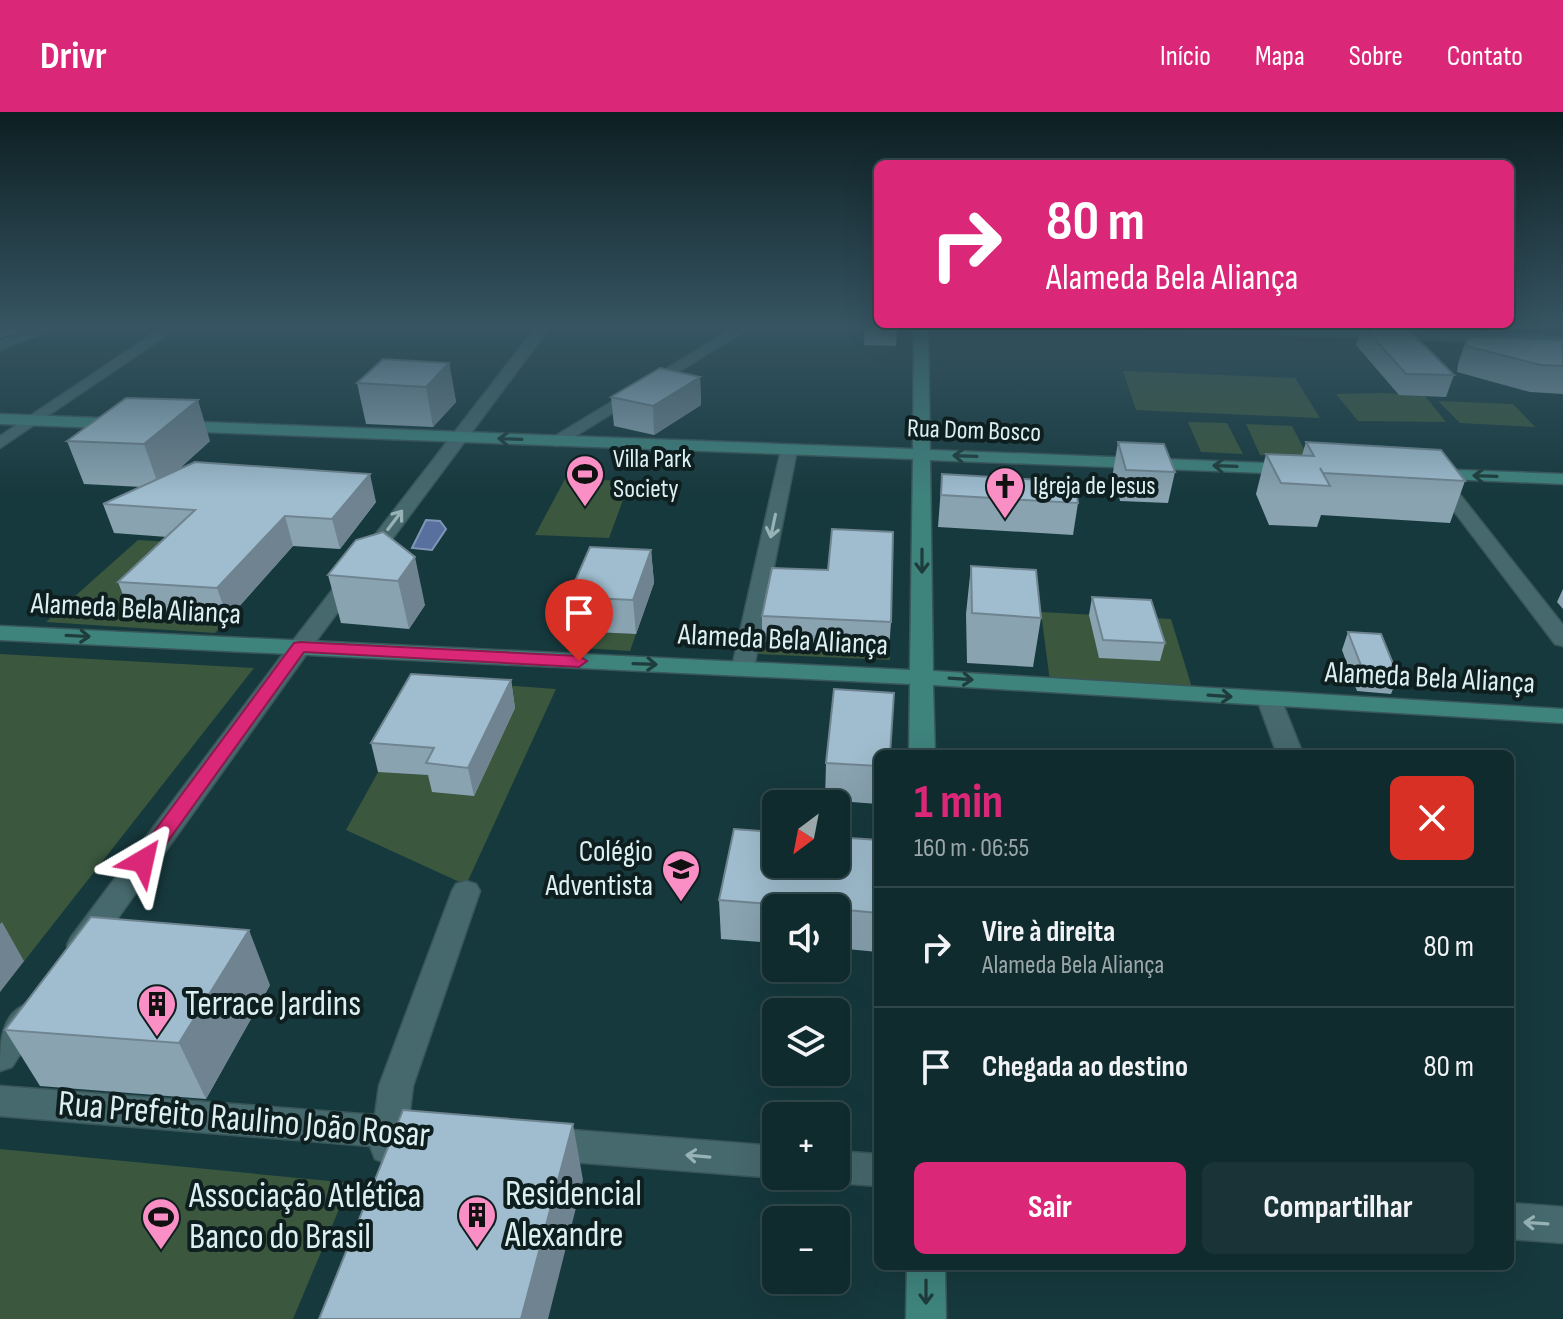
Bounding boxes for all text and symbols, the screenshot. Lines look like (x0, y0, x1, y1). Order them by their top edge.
text: Drivr (40, 34, 107, 79)
text: Início (1160, 40, 1211, 73)
text: Mapa (1255, 40, 1305, 73)
text: Sobre (1349, 40, 1403, 73)
text: Contato (1447, 40, 1523, 73)
text: 80 m (1046, 189, 1145, 256)
icon: right (914, 192, 1018, 296)
text: Alameda Bela Aliança (1046, 257, 1298, 300)
street label: Rua Dom Bosco (906, 413, 1042, 449)
one-way arrow (497, 431, 524, 446)
place label: Villa Park Society (613, 444, 691, 505)
one-way arrow (952, 449, 979, 464)
sports icon: Villa Park Society (564, 453, 606, 508)
one-way arrow (1212, 459, 1239, 474)
church icon: Igreja de Jesus (984, 465, 1026, 520)
one-way arrow (1472, 469, 1499, 484)
place label: Igreja de Jesus (1033, 471, 1156, 502)
one-way arrow (386, 510, 403, 531)
one-way arrow (765, 513, 780, 538)
one-way arrow (914, 547, 930, 574)
pin (545, 579, 613, 661)
street label: Alameda Bela Aliança (29, 585, 242, 632)
icon: arrive (557, 591, 601, 635)
street label: Alameda Bela Aliança (676, 616, 889, 663)
one-way arrow (64, 629, 91, 644)
street label: Alameda Bela Aliança (1323, 654, 1536, 701)
one-way arrow (631, 656, 658, 671)
one-way arrow (947, 671, 974, 686)
one-way arrow (1206, 689, 1233, 704)
text: 1 min (914, 774, 1003, 831)
button: close (1390, 776, 1474, 860)
north arrow (762, 790, 850, 878)
map controls (762, 790, 850, 1294)
position arrow (101, 819, 185, 903)
text: 160 m · 06:55 (914, 833, 1029, 864)
place label: Colégio Adventista (545, 834, 653, 904)
school or university icon: Colégio Adventista (660, 848, 702, 903)
button: sound (762, 894, 850, 982)
text: Vire à direita (982, 914, 1115, 950)
icon: right (914, 925, 958, 969)
text: 80 m (1423, 929, 1474, 965)
text: Alameda Bela Aliança (982, 950, 1164, 981)
building icon: Terrace Jardins (136, 983, 178, 1038)
place label: Terrace Jardins (185, 983, 361, 1026)
button: layers (762, 998, 850, 1086)
icon: arrive (914, 1045, 958, 1089)
text: Chegada ao destino (982, 1049, 1188, 1085)
text: 80 m (1423, 1049, 1474, 1085)
street label: Rua Prefeito Raulino João Rosar (56, 1082, 432, 1158)
button: + (762, 1102, 850, 1190)
one-way arrow (685, 1148, 712, 1163)
button: Sair (914, 1162, 1186, 1254)
button: Compartilhar (1202, 1162, 1474, 1254)
place label: Residencial Alexandre (504, 1173, 642, 1257)
place label: Associação Atlética Banco do Brasil (188, 1175, 421, 1259)
building icon: Residencial Alexandre (456, 1194, 498, 1249)
sports icon: Associação Atlética Banco do Brasil (140, 1196, 182, 1251)
button: − (762, 1206, 850, 1294)
one-way arrow (1524, 1215, 1550, 1230)
one-way arrow (918, 1279, 934, 1305)

